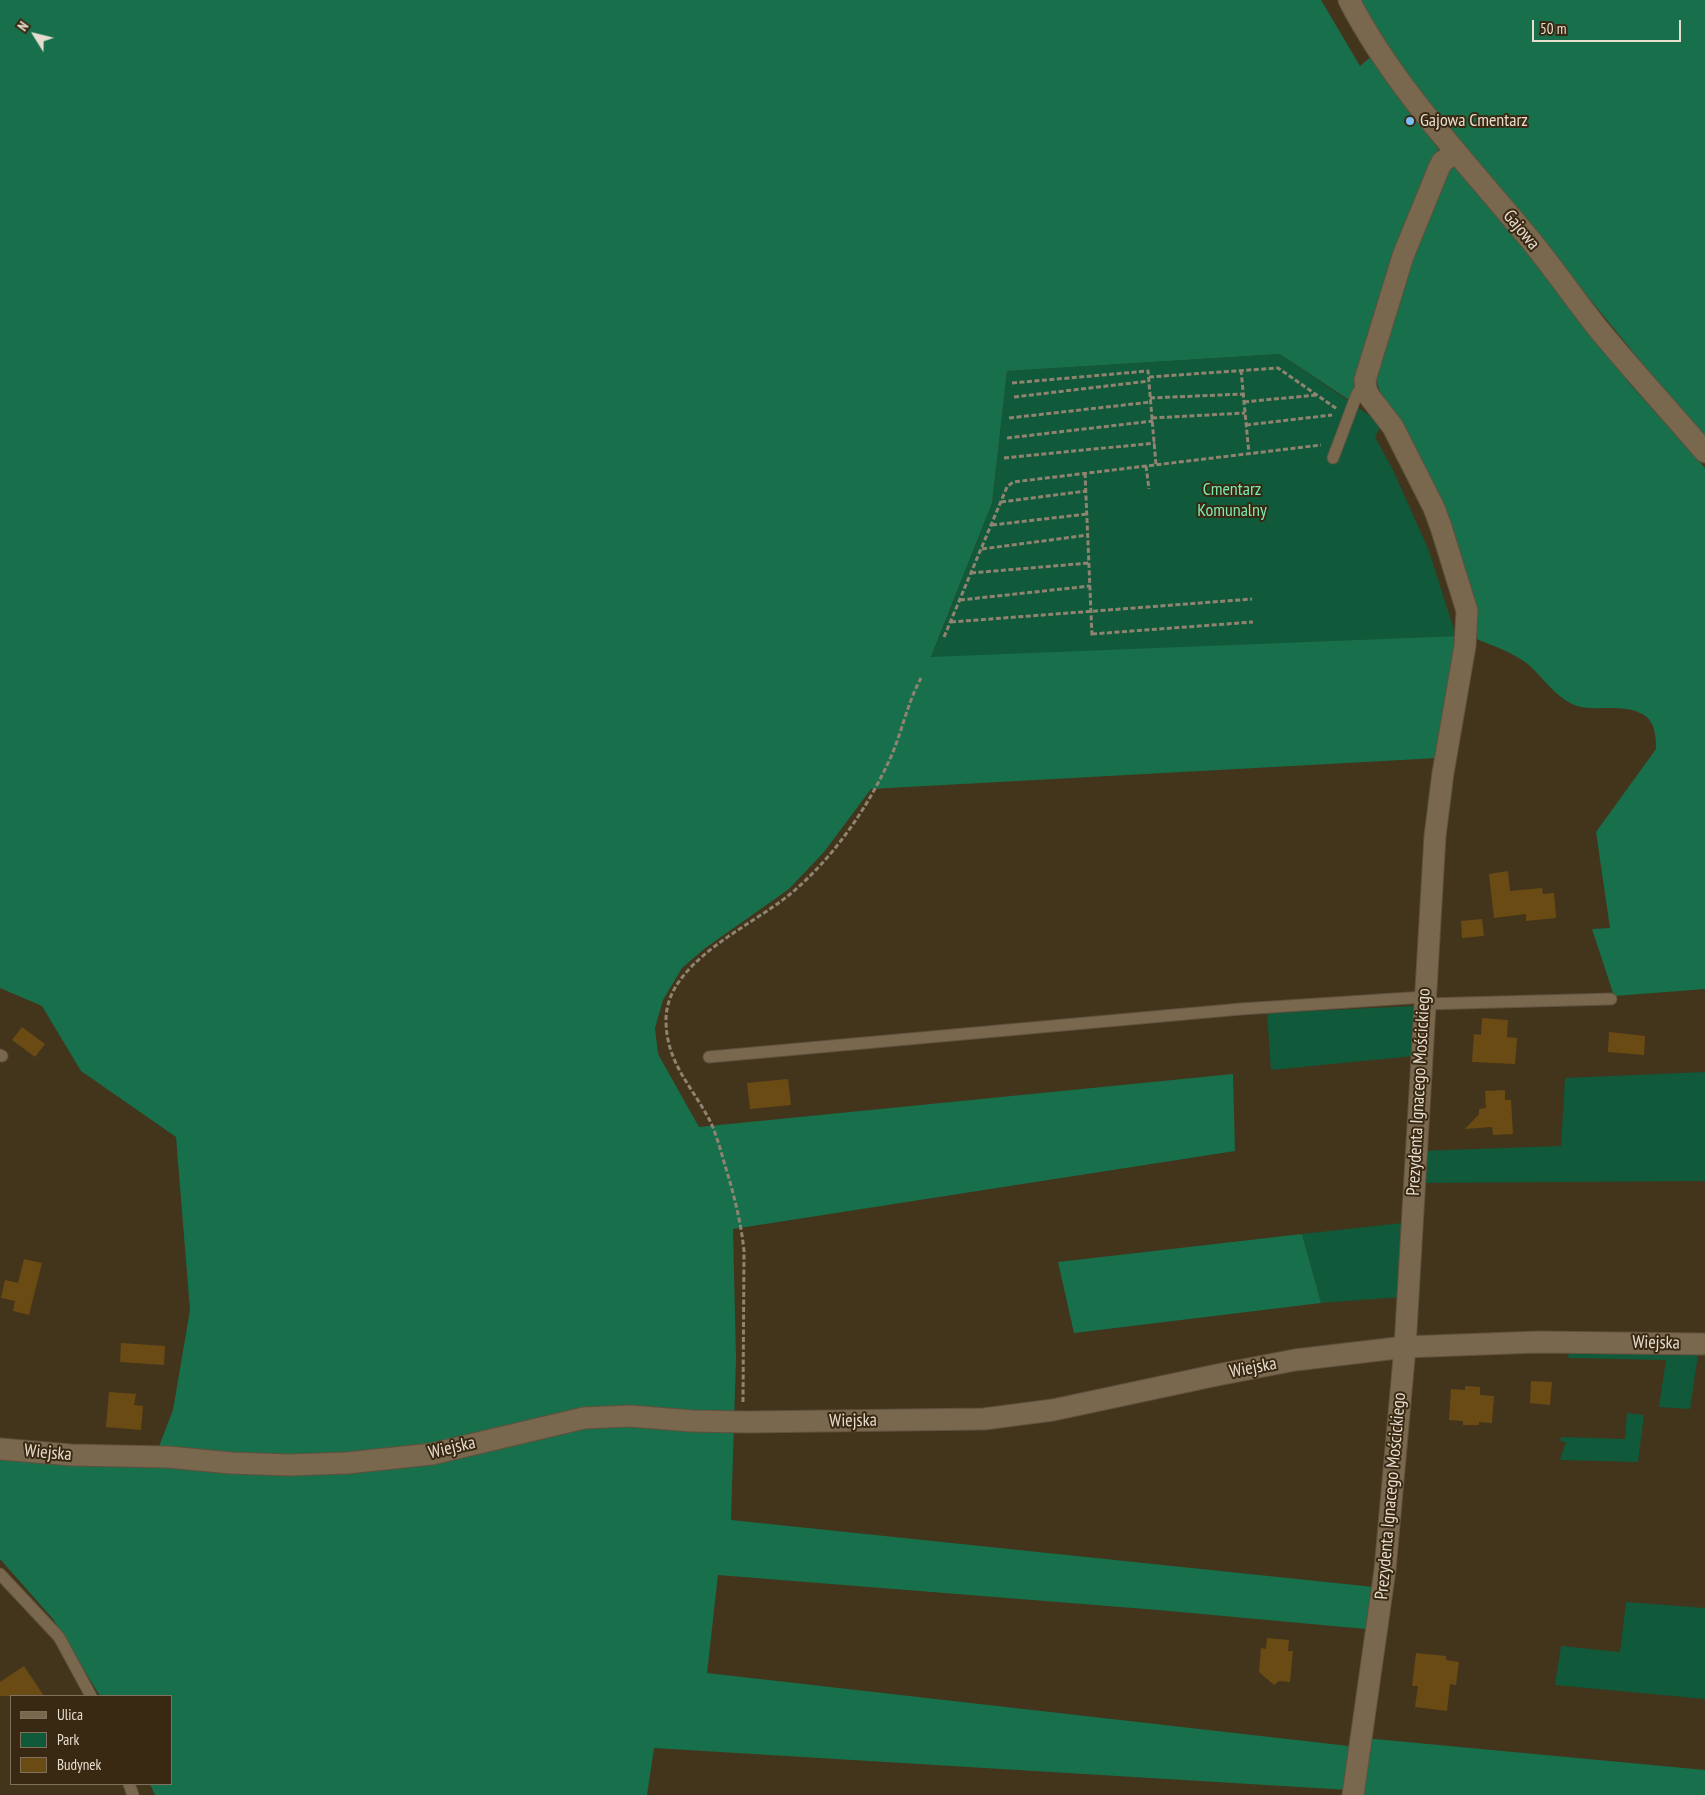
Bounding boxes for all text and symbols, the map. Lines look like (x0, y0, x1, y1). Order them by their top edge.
north arrow (10, 10, 60, 60)
scale bar (1535, 10, 1684, 42)
text: N (13, 18, 32, 35)
text: 50 m (1540, 19, 1566, 38)
place label: Gajowa Cmentarz (1420, 110, 1528, 132)
marker: Gajowa Cmentarz (1404, 115, 1416, 127)
street label: Gajowa (1498, 206, 1544, 254)
park label: Cmentarz Komunalny (1197, 479, 1267, 522)
street label: Prezydenta Ignacego Mościckiego (1403, 988, 1435, 1196)
street label: Wiejska (1632, 1332, 1680, 1354)
street label: Wiejska (1228, 1353, 1278, 1383)
street label: Prezydenta Ignacego Mościckiego (1371, 1392, 1411, 1600)
street label: Wiejska (829, 1410, 877, 1432)
street label: Wiejska (426, 1432, 478, 1464)
street label: Wiejska (23, 1440, 73, 1466)
legend (10, 1695, 172, 1785)
text: Ulica (57, 1705, 83, 1724)
text: Park (57, 1730, 79, 1749)
text: Budynek (57, 1755, 101, 1774)

